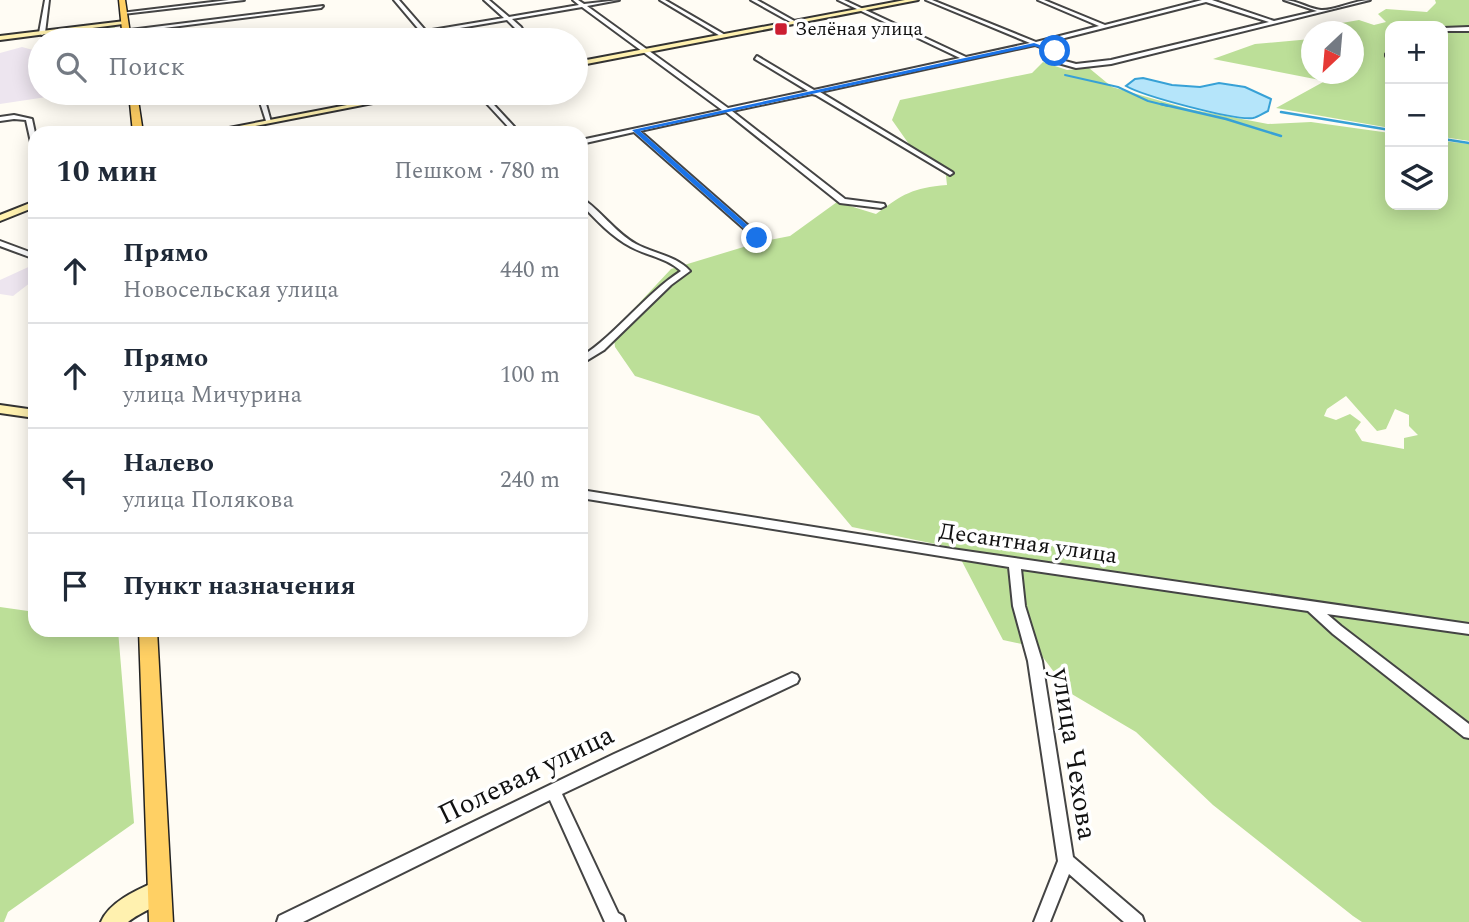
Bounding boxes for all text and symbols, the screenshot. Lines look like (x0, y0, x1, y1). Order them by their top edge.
place label: Зелёная улица (795, 15, 923, 44)
marker: Зелёная улица (773, 21, 789, 37)
north arrow (1301, 21, 1364, 84)
map controls (1385, 21, 1448, 210)
button: + (1385, 21, 1448, 84)
search box (28, 28, 588, 105)
route start (1039, 35, 1070, 66)
text: Поиск (108, 47, 185, 87)
icon: search (52, 48, 90, 86)
button: − (1385, 84, 1448, 147)
button: layers (1385, 147, 1448, 210)
text: 10 мин (56, 149, 157, 195)
text: Пешком · 780 m (394, 154, 560, 189)
route end (741, 222, 772, 253)
text: Прямо (123, 233, 208, 273)
icon: ahead (56, 252, 94, 290)
text: 440 m (500, 253, 560, 288)
text: Новосельская улица (123, 273, 339, 308)
text: Прямо (123, 338, 208, 378)
icon: ahead (56, 357, 94, 395)
text: 100 m (500, 358, 560, 393)
text: улица Мичурина (123, 378, 302, 413)
text: Налево (123, 443, 214, 483)
icon: left (56, 462, 94, 500)
text: 240 m (500, 463, 560, 498)
text: улица Полякова (123, 483, 294, 518)
street label: Десантная улица (937, 514, 1119, 574)
text: Пункт назначения (123, 566, 356, 606)
icon: arrive (56, 567, 94, 605)
street label: улица Чехова (1039, 664, 1109, 843)
street label: Полевая улица (431, 714, 622, 836)

